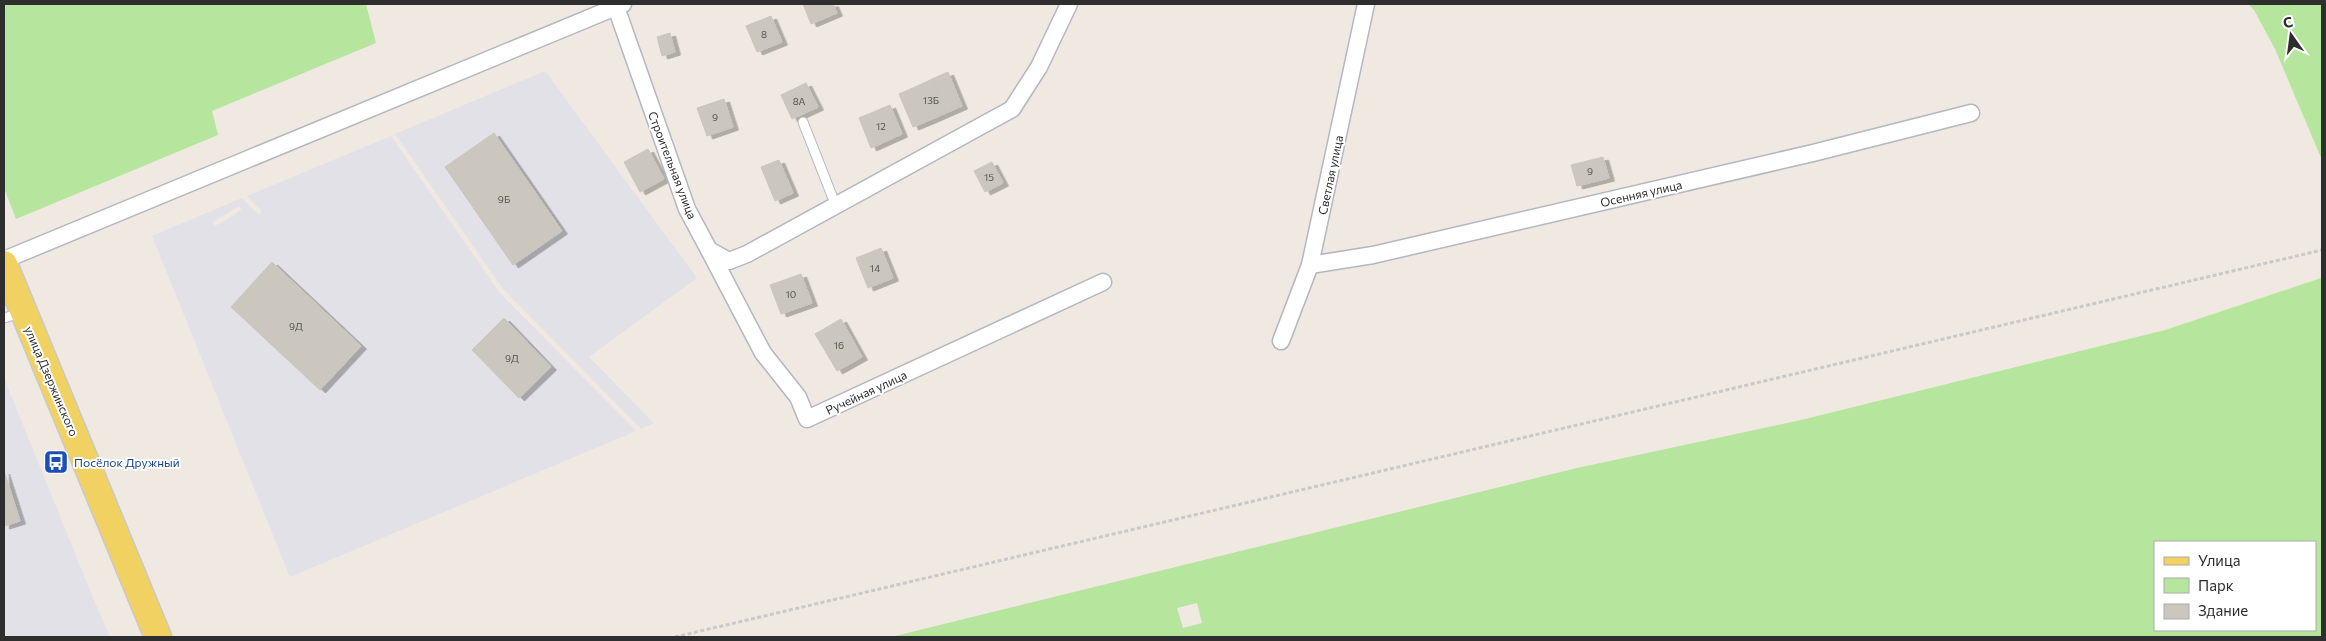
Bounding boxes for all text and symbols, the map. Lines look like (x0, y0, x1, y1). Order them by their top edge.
north arrow (2266, 10, 2316, 60)
text: С (2281, 12, 2294, 31)
house number: 8 (761, 28, 767, 40)
house number: 13Б (923, 94, 939, 106)
house number: 8А (793, 95, 805, 107)
street label: Строительная улица (646, 109, 700, 221)
house number: 9 (712, 111, 718, 123)
house number: 12 (876, 120, 886, 132)
street label: Светлая улица (1315, 134, 1345, 216)
house number: 9 (1587, 165, 1593, 177)
house number: 15 (984, 171, 994, 183)
street label: Осенняя улица (1599, 177, 1683, 209)
house number: 9Б (498, 193, 510, 205)
house number: 14 (870, 262, 880, 274)
house number: 10 (786, 288, 796, 300)
house number: 9Д (289, 320, 303, 332)
street label: улица Дзержинского (22, 324, 82, 438)
house number: 16 (834, 339, 844, 351)
house number: 9Д (505, 352, 519, 364)
street label: Ручейная улица (823, 367, 909, 417)
bus stop icon: Посёлок Дружный (43, 449, 69, 475)
place label: Посёлок Дружный (74, 455, 180, 469)
legend (2154, 541, 2316, 631)
text: Улица (2198, 551, 2240, 569)
text: Парк (2198, 576, 2234, 594)
text: Здание (2198, 601, 2248, 619)

